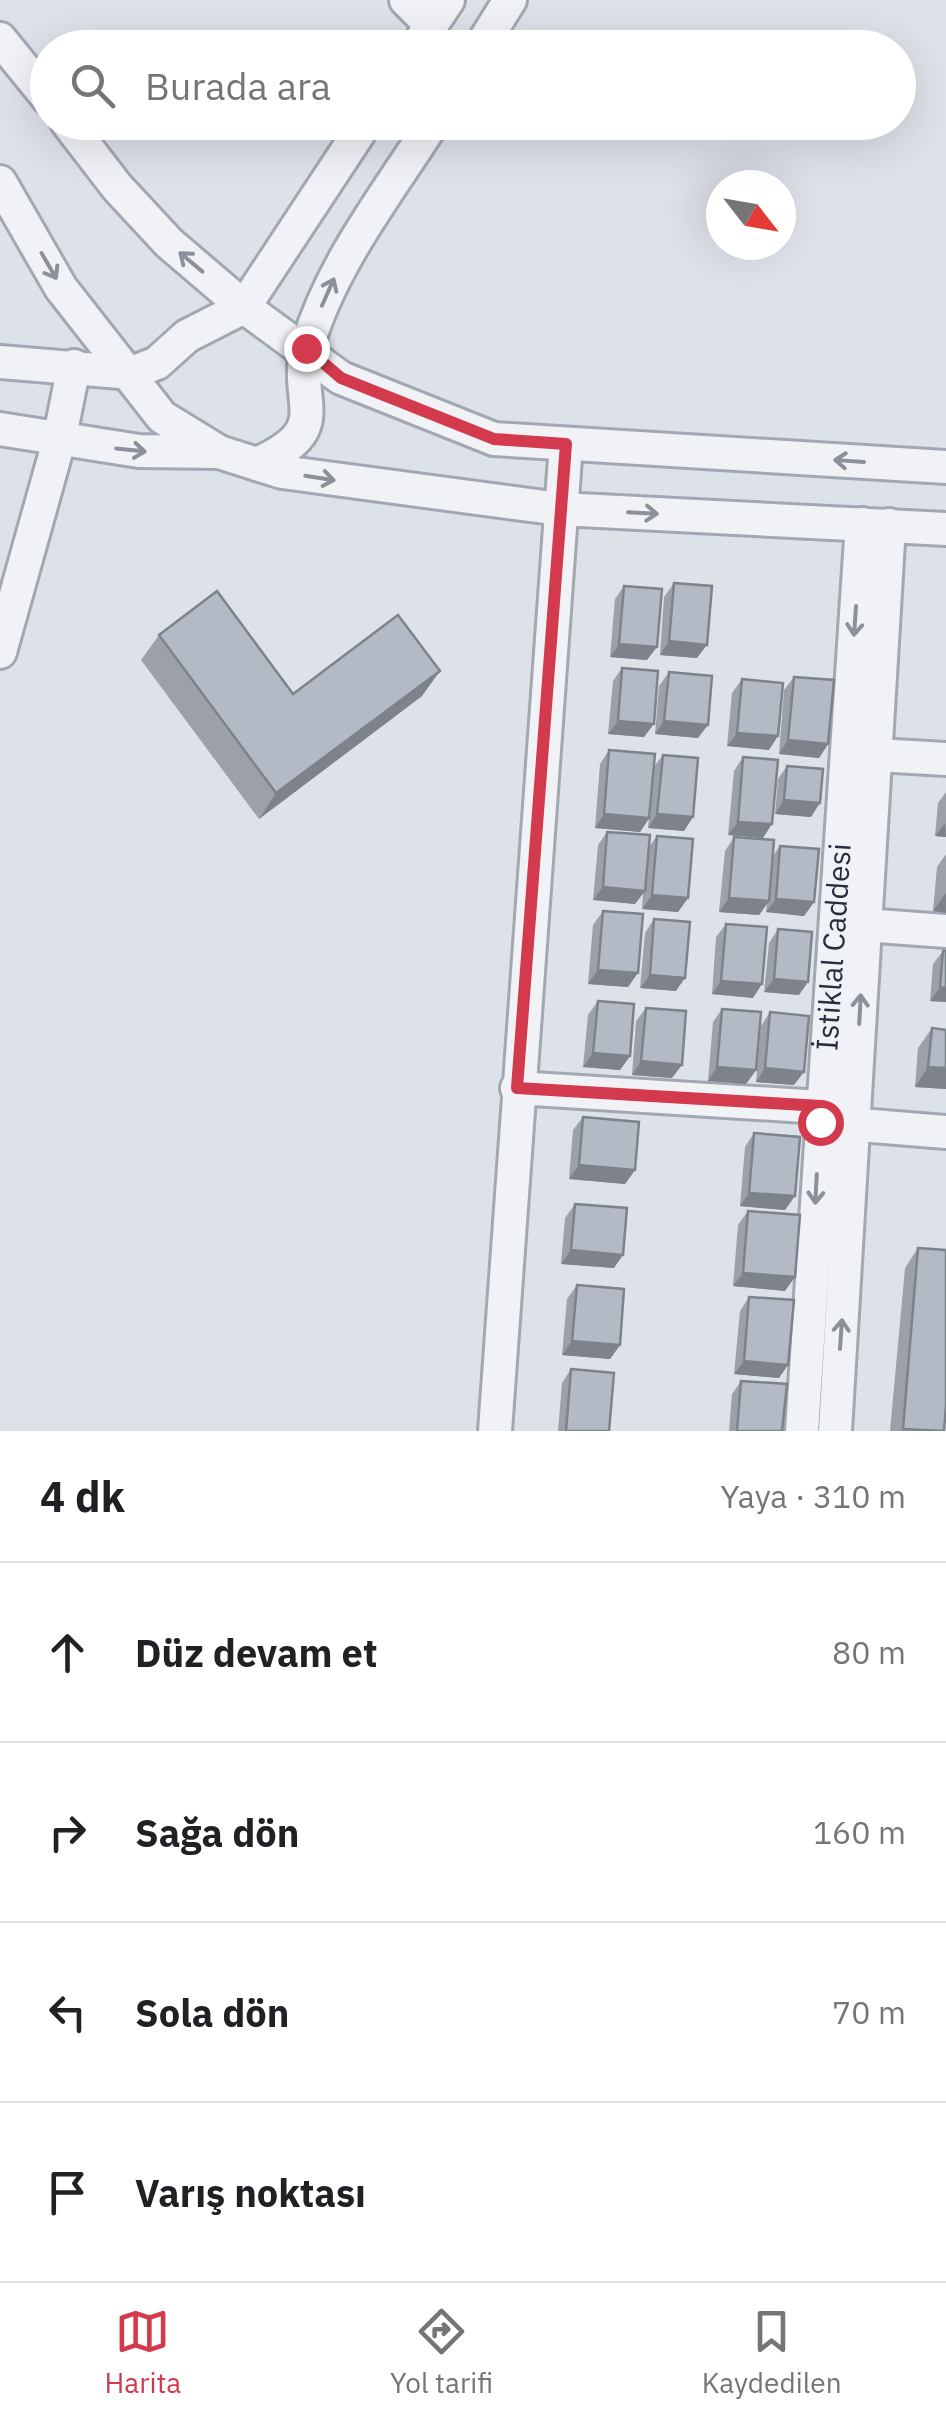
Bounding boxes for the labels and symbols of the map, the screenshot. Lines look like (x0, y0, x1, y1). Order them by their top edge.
north arrow (706, 170, 796, 260)
one-way arrow (179, 250, 204, 273)
one-way arrow (39, 251, 59, 281)
one-way arrow (320, 277, 338, 308)
route end (284, 326, 330, 372)
one-way arrow (114, 441, 146, 460)
one-way arrow (833, 451, 865, 470)
one-way arrow (303, 470, 336, 488)
one-way arrow (626, 504, 658, 523)
one-way arrow (845, 604, 864, 636)
street label: İstiklal Caddesi (806, 842, 859, 1052)
one-way arrow (851, 994, 870, 1026)
route start (798, 1100, 844, 1146)
one-way arrow (806, 1173, 825, 1205)
one-way arrow (832, 1318, 851, 1350)

